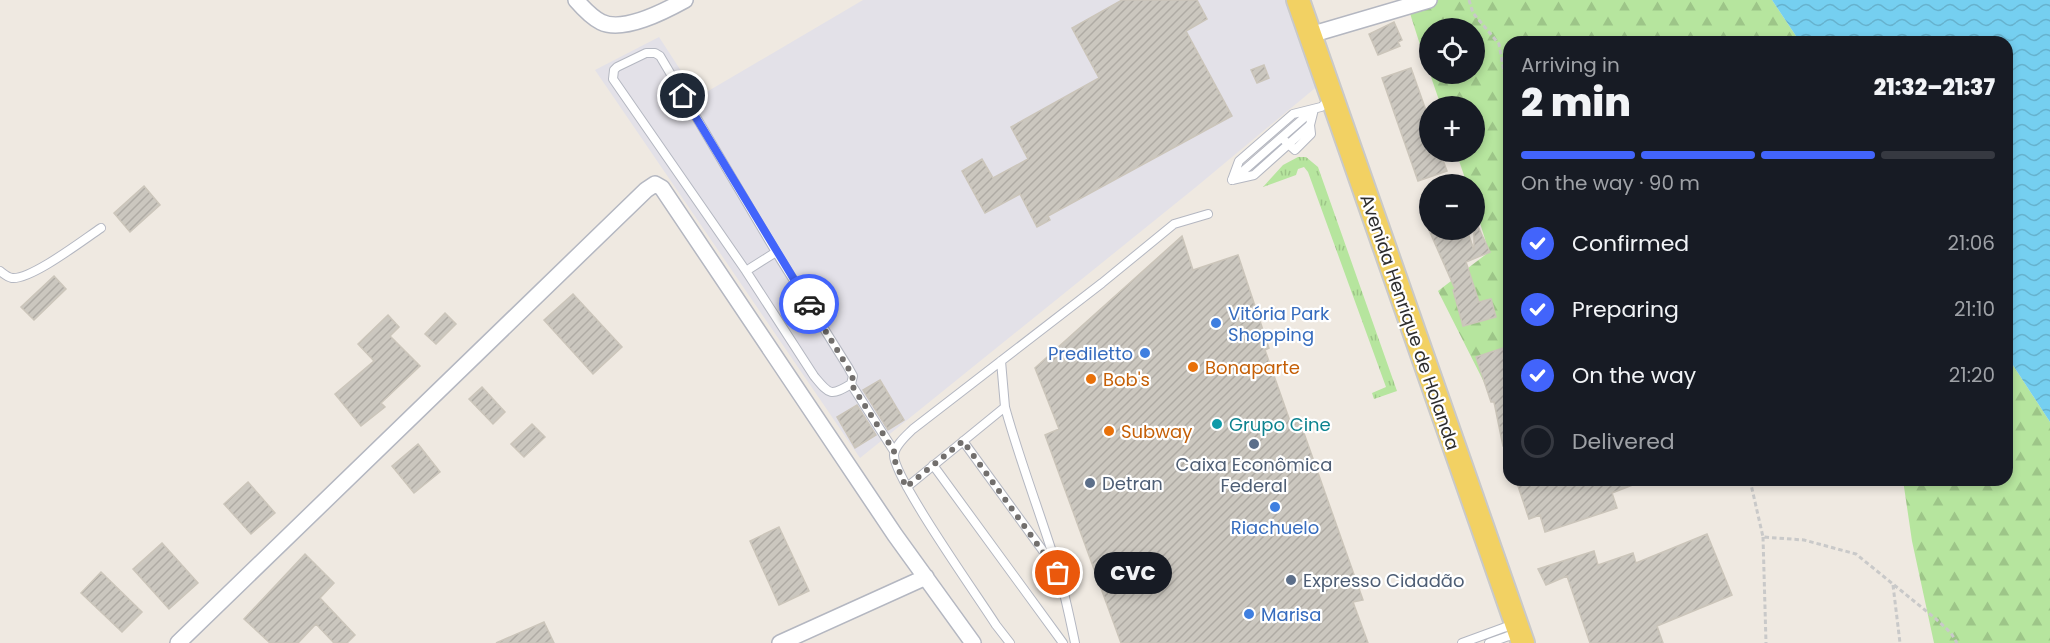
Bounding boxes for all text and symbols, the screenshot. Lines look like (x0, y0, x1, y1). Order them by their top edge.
map controls (1419, 18, 1485, 240)
button: locate (1419, 18, 1485, 84)
text: Arriving in (1521, 51, 1620, 79)
pin (657, 70, 708, 121)
text: 21:32–21:37 (1874, 72, 1995, 103)
text: 2 min (1521, 75, 1631, 130)
icon: home (666, 79, 699, 112)
button: + (1419, 96, 1485, 162)
text: On the way · 90 m (1521, 169, 1700, 197)
button: − (1419, 174, 1485, 240)
street label: Avenida Henrique de Holanda (1354, 191, 1466, 453)
icon: check (1521, 227, 1554, 260)
text: Confirmed (1572, 228, 1689, 259)
text: 21:06 (1948, 229, 1995, 257)
courier (779, 274, 839, 334)
icon: car (793, 288, 826, 321)
icon: check (1521, 293, 1554, 326)
text: Preparing (1572, 294, 1679, 325)
text: 21:10 (1954, 295, 1995, 323)
place label: Vitória Park Shopping (1228, 301, 1330, 347)
marker: Vitória Park Shopping (1209, 316, 1223, 330)
place label: Prediletto (1048, 341, 1133, 366)
marker: Prediletto (1138, 346, 1152, 360)
place label: Bonaparte (1205, 355, 1300, 380)
icon: check (1521, 359, 1554, 392)
marker: Bonaparte (1186, 360, 1200, 374)
text: On the way (1572, 360, 1696, 391)
text: 21:20 (1949, 361, 1995, 389)
place label: Bob's (1103, 367, 1150, 392)
marker: Bob's (1084, 372, 1098, 386)
place label: Grupo Cine (1229, 412, 1331, 437)
marker: Grupo Cine (1210, 417, 1224, 431)
place label: Subway (1121, 419, 1192, 444)
marker: Subway (1102, 424, 1116, 438)
text: Delivered (1572, 426, 1675, 457)
marker: Caixa Econômica Federal (1247, 437, 1261, 451)
place label: Caixa Econômica Federal (1176, 452, 1332, 498)
place label: Detran (1102, 471, 1163, 496)
marker: Detran (1083, 476, 1097, 490)
marker: Riachuelo (1268, 500, 1282, 514)
place label: Riachuelo (1231, 515, 1319, 540)
pin (1032, 547, 1083, 598)
callout: CVC (1094, 552, 1172, 594)
icon: bag (1041, 556, 1074, 589)
text: CVC (1110, 559, 1156, 587)
place label: Expresso Cidadão (1303, 568, 1465, 593)
marker: Expresso Cidadão (1284, 573, 1298, 587)
place label: Marisa (1261, 602, 1321, 627)
marker: Marisa (1242, 607, 1256, 621)

